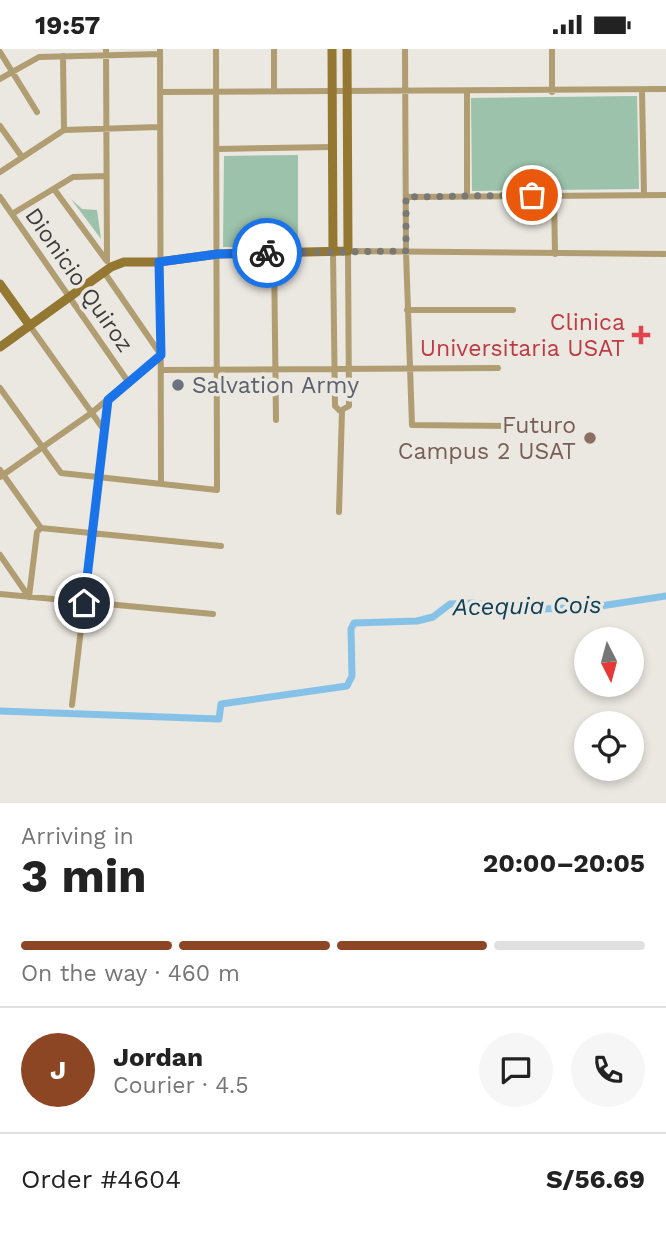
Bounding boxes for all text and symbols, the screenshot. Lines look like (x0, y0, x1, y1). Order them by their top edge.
text: 19:57 (35, 10, 100, 40)
pin (502, 165, 562, 225)
icon: bag (513, 176, 551, 214)
street label: Dionicio Quiroz (19, 203, 139, 357)
courier (232, 218, 302, 288)
icon: bike (248, 234, 286, 272)
place label: Clinica Universitaria USAT (420, 309, 625, 362)
marker: Clinica Universitaria USAT (631, 325, 651, 345)
place label: Salvation Army (192, 372, 359, 399)
marker: Salvation Army (170, 377, 186, 393)
place label: Futuro Campus 2 USAT (398, 412, 576, 465)
marker: Futuro Campus 2 USAT (582, 430, 598, 446)
pin (54, 573, 114, 633)
icon: home (65, 584, 103, 622)
water label: Acequia Cois (451, 591, 602, 621)
north arrow (574, 627, 644, 697)
map controls (574, 627, 644, 781)
button: locate (574, 711, 644, 781)
text: Arriving in (21, 823, 134, 850)
text: 20:00–20:05 (483, 848, 645, 878)
text: 3 min (21, 849, 147, 903)
text: On the way · 460 m (21, 960, 240, 987)
button: chat (479, 1033, 553, 1107)
button: phone (571, 1033, 645, 1107)
text: Jordan (113, 1042, 203, 1072)
text: J (50, 1055, 66, 1085)
text: Courier · 4.5 (113, 1072, 249, 1099)
text: Order #4604 (21, 1164, 181, 1194)
text: S/56.69 (546, 1164, 645, 1194)

